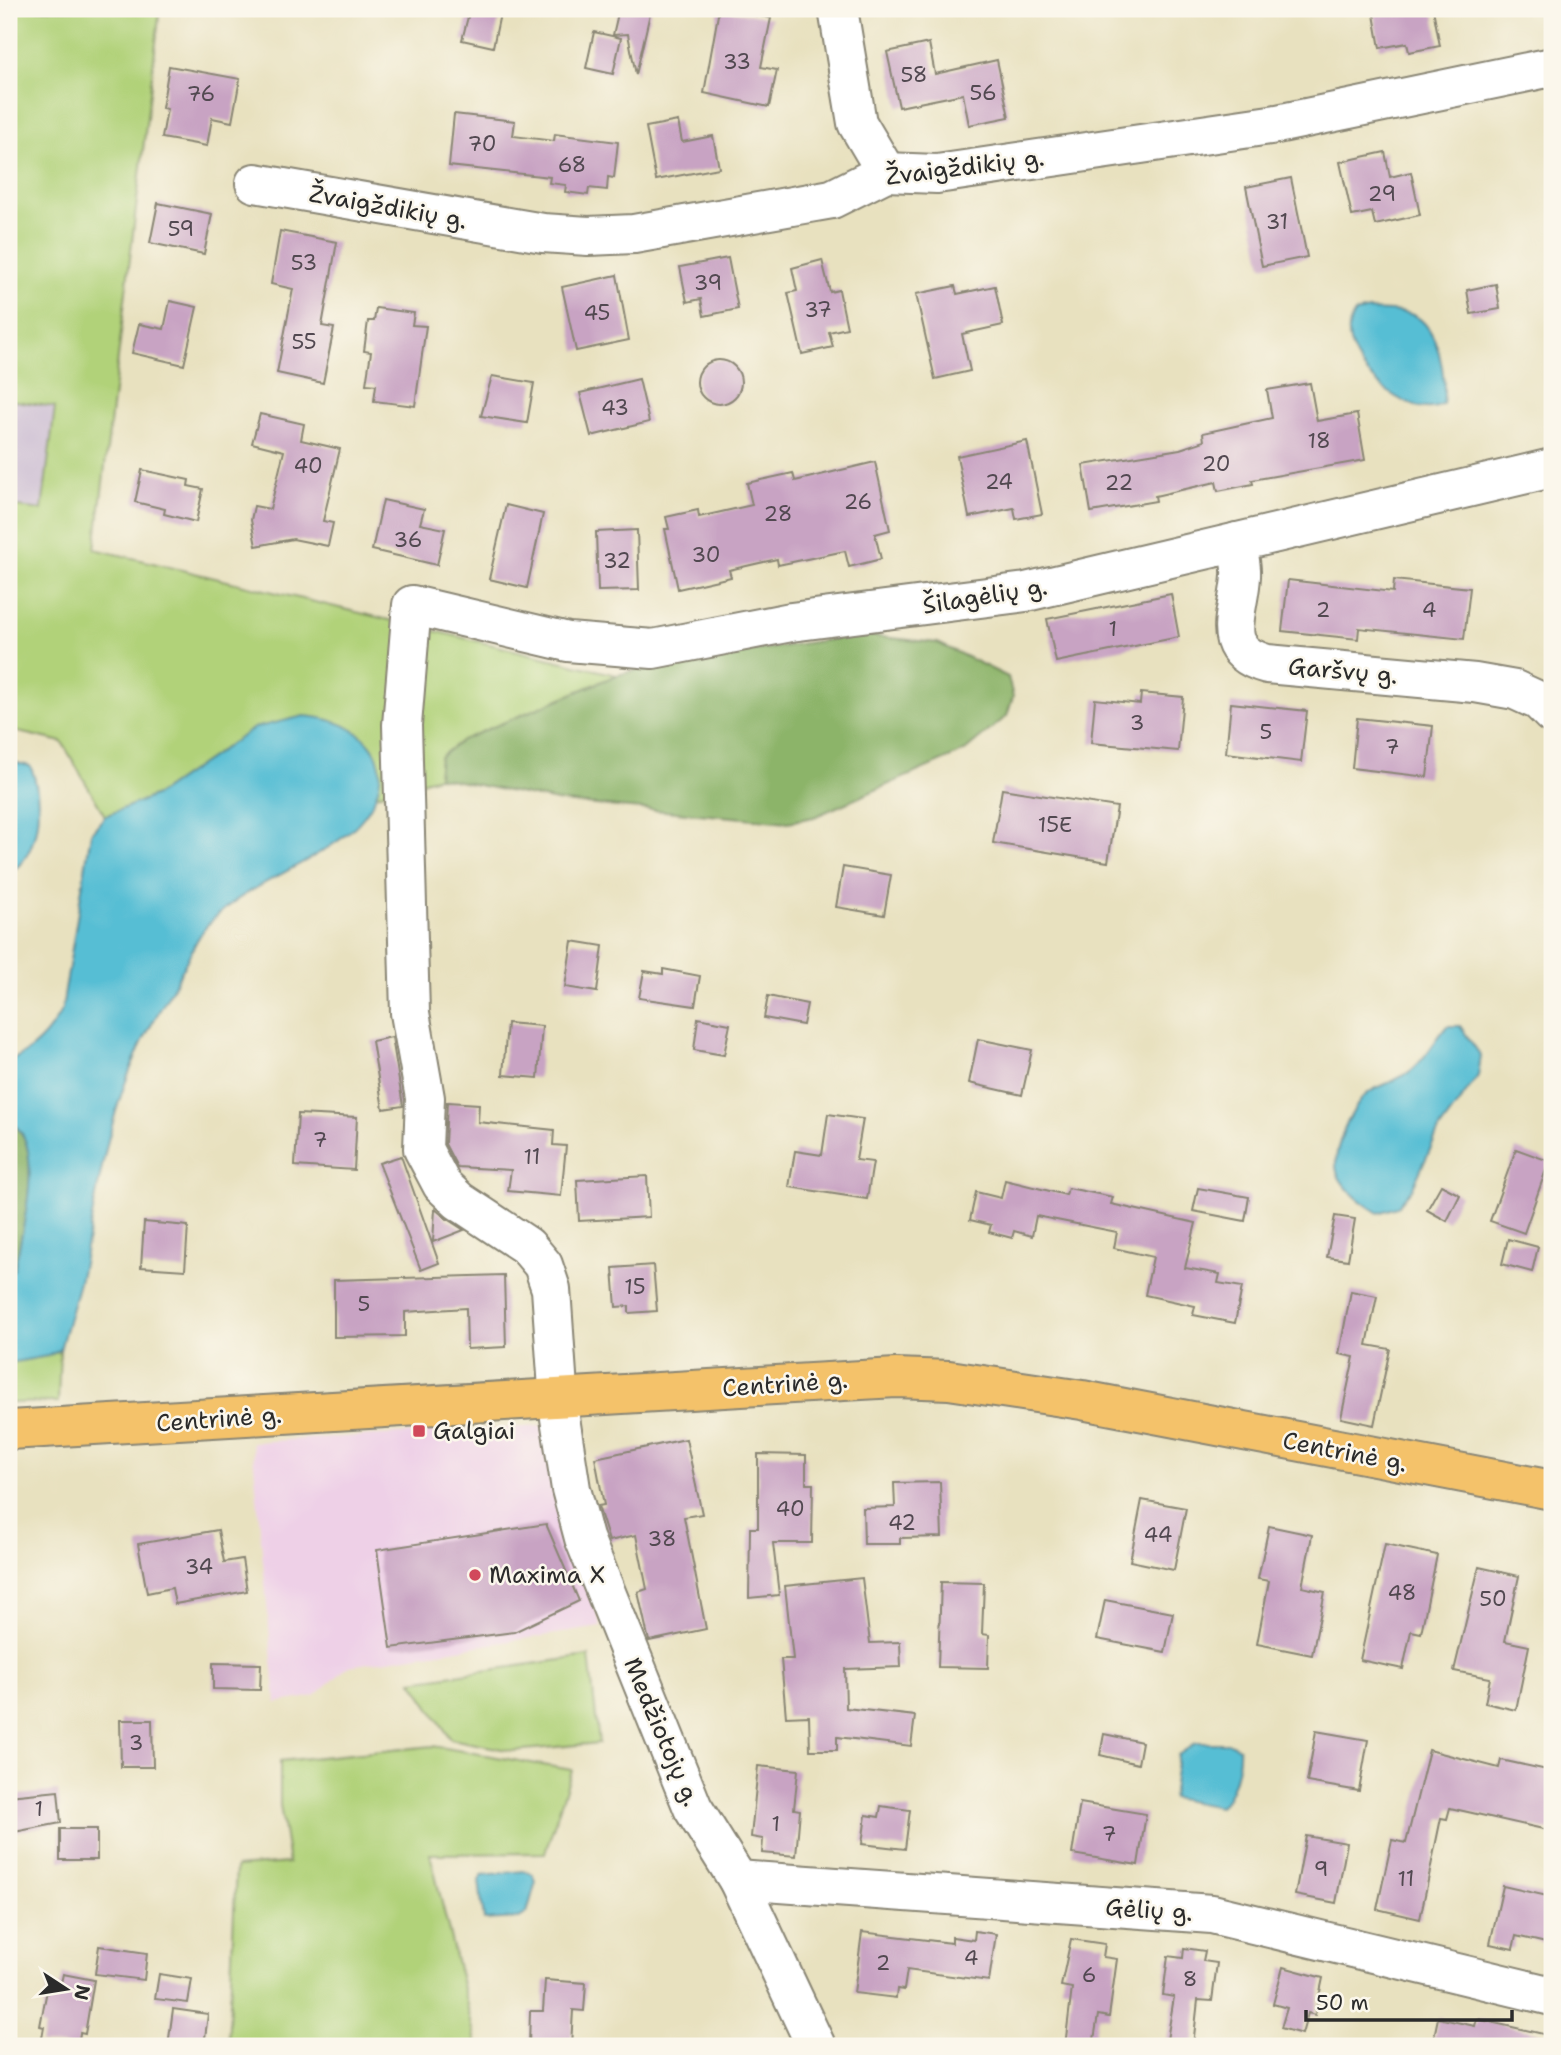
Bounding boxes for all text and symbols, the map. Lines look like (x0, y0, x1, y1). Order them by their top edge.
house number: 33 (723, 48, 751, 76)
house number: 58 (900, 61, 928, 89)
house number: 56 (969, 79, 997, 107)
house number: 76 (187, 80, 215, 108)
house number: 70 (468, 130, 496, 158)
street label: Žvaigždikių g. (884, 141, 1046, 193)
house number: 68 (558, 151, 586, 179)
street label: Žvaigždikių g. (307, 177, 469, 237)
house number: 29 (1368, 180, 1396, 208)
house number: 31 (1266, 208, 1288, 236)
house number: 59 (168, 215, 194, 243)
house number: 53 (291, 249, 317, 277)
house number: 39 (694, 269, 722, 297)
house number: 37 (804, 296, 832, 324)
house number: 45 (584, 299, 610, 327)
house number: 55 (291, 328, 317, 356)
house number: 43 (601, 394, 629, 422)
house number: 18 (1307, 427, 1331, 455)
house number: 20 (1202, 450, 1230, 478)
house number: 40 (293, 452, 323, 480)
house number: 24 (985, 468, 1013, 496)
house number: 22 (1105, 469, 1133, 497)
house number: 26 (844, 488, 872, 516)
house number: 28 (764, 500, 792, 528)
house number: 36 (394, 526, 422, 554)
house number: 30 (691, 541, 721, 569)
house number: 32 (603, 547, 631, 575)
street label: Šilagėlių g. (920, 570, 1050, 622)
house number: 2 (1316, 596, 1330, 624)
house number: 4 (1422, 596, 1436, 624)
house number: 1 (1109, 615, 1117, 643)
street label: Garšvų g. (1287, 650, 1399, 692)
house number: 3 (1130, 709, 1144, 737)
house number: 5 (1260, 718, 1272, 746)
house number: 7 (1385, 733, 1399, 761)
house number: 15E (1038, 811, 1072, 839)
house number: 7 (313, 1126, 327, 1154)
house number: 11 (524, 1143, 540, 1171)
house number: 15 (624, 1273, 646, 1301)
house number: 5 (358, 1290, 370, 1318)
street label: Centrinė g. (721, 1364, 849, 1404)
street label: Centrinė g. (155, 1399, 283, 1439)
place label: Galgiai (433, 1415, 515, 1447)
marker: Galgiai (411, 1423, 427, 1439)
street label: Centrinė g. (1280, 1424, 1410, 1480)
house number: 40 (775, 1495, 805, 1523)
house number: 42 (888, 1509, 916, 1537)
house number: 44 (1144, 1521, 1172, 1549)
house number: 38 (648, 1525, 676, 1553)
house number: 34 (185, 1553, 213, 1581)
place label: Maxima X (489, 1559, 605, 1591)
marker: Maxima X (467, 1567, 483, 1583)
house number: 48 (1388, 1579, 1416, 1607)
house number: 50 (1479, 1585, 1507, 1613)
street label: Medžiotojų g. (616, 1653, 708, 1811)
house number: 3 (129, 1729, 143, 1757)
house number: 1 (35, 1795, 43, 1823)
house number: 1 (772, 1810, 780, 1838)
house number: 7 (1102, 1820, 1116, 1848)
house number: 9 (1314, 1855, 1328, 1883)
house number: 11 (1398, 1865, 1414, 1893)
street label: Gėlių g. (1104, 1891, 1194, 1929)
house number: 4 (964, 1944, 978, 1972)
house number: 2 (876, 1949, 890, 1977)
north arrow (32, 1954, 102, 2024)
house number: 6 (1082, 1961, 1096, 1989)
house number: 8 (1183, 1965, 1197, 1993)
scale bar (1306, 1978, 1512, 2022)
text: N (68, 1982, 96, 2002)
text: 50 m (1316, 1989, 1369, 2017)

